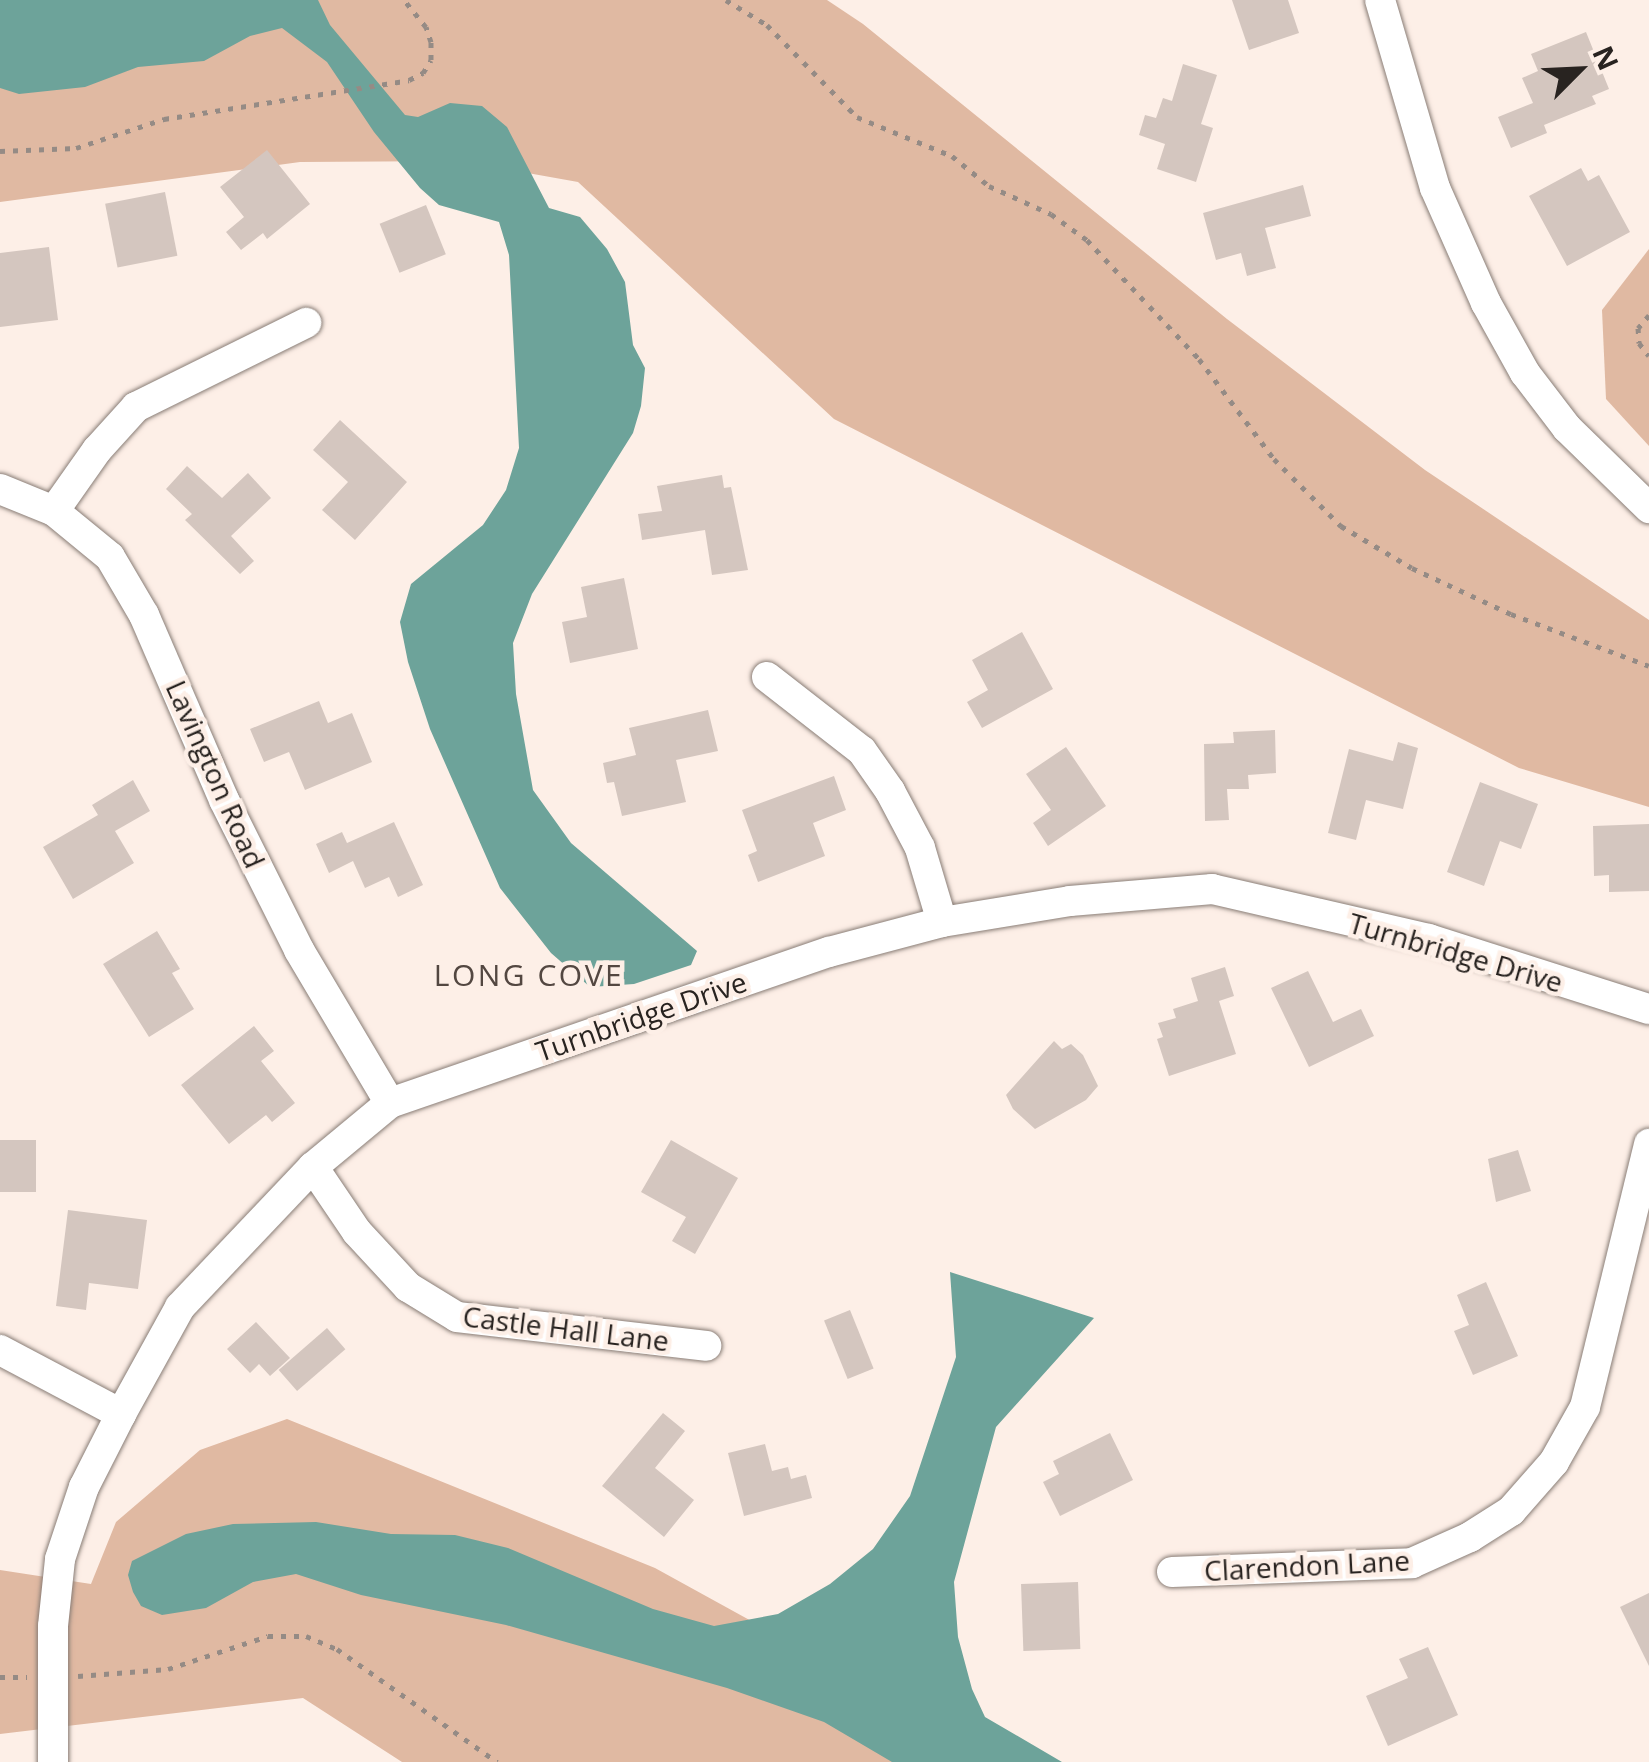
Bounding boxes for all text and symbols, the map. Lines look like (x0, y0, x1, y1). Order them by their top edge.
north arrow (1529, 20, 1629, 120)
text: N (1584, 40, 1628, 76)
street label: Lavington Road (160, 675, 272, 873)
street label: Turnbridge Drive (1345, 905, 1567, 999)
district label: LONG COVE (434, 957, 624, 993)
street label: Turnbridge Drive (531, 964, 751, 1068)
street label: Castle Hall Lane (461, 1299, 671, 1357)
street label: Clarendon Lane (1203, 1543, 1411, 1587)

